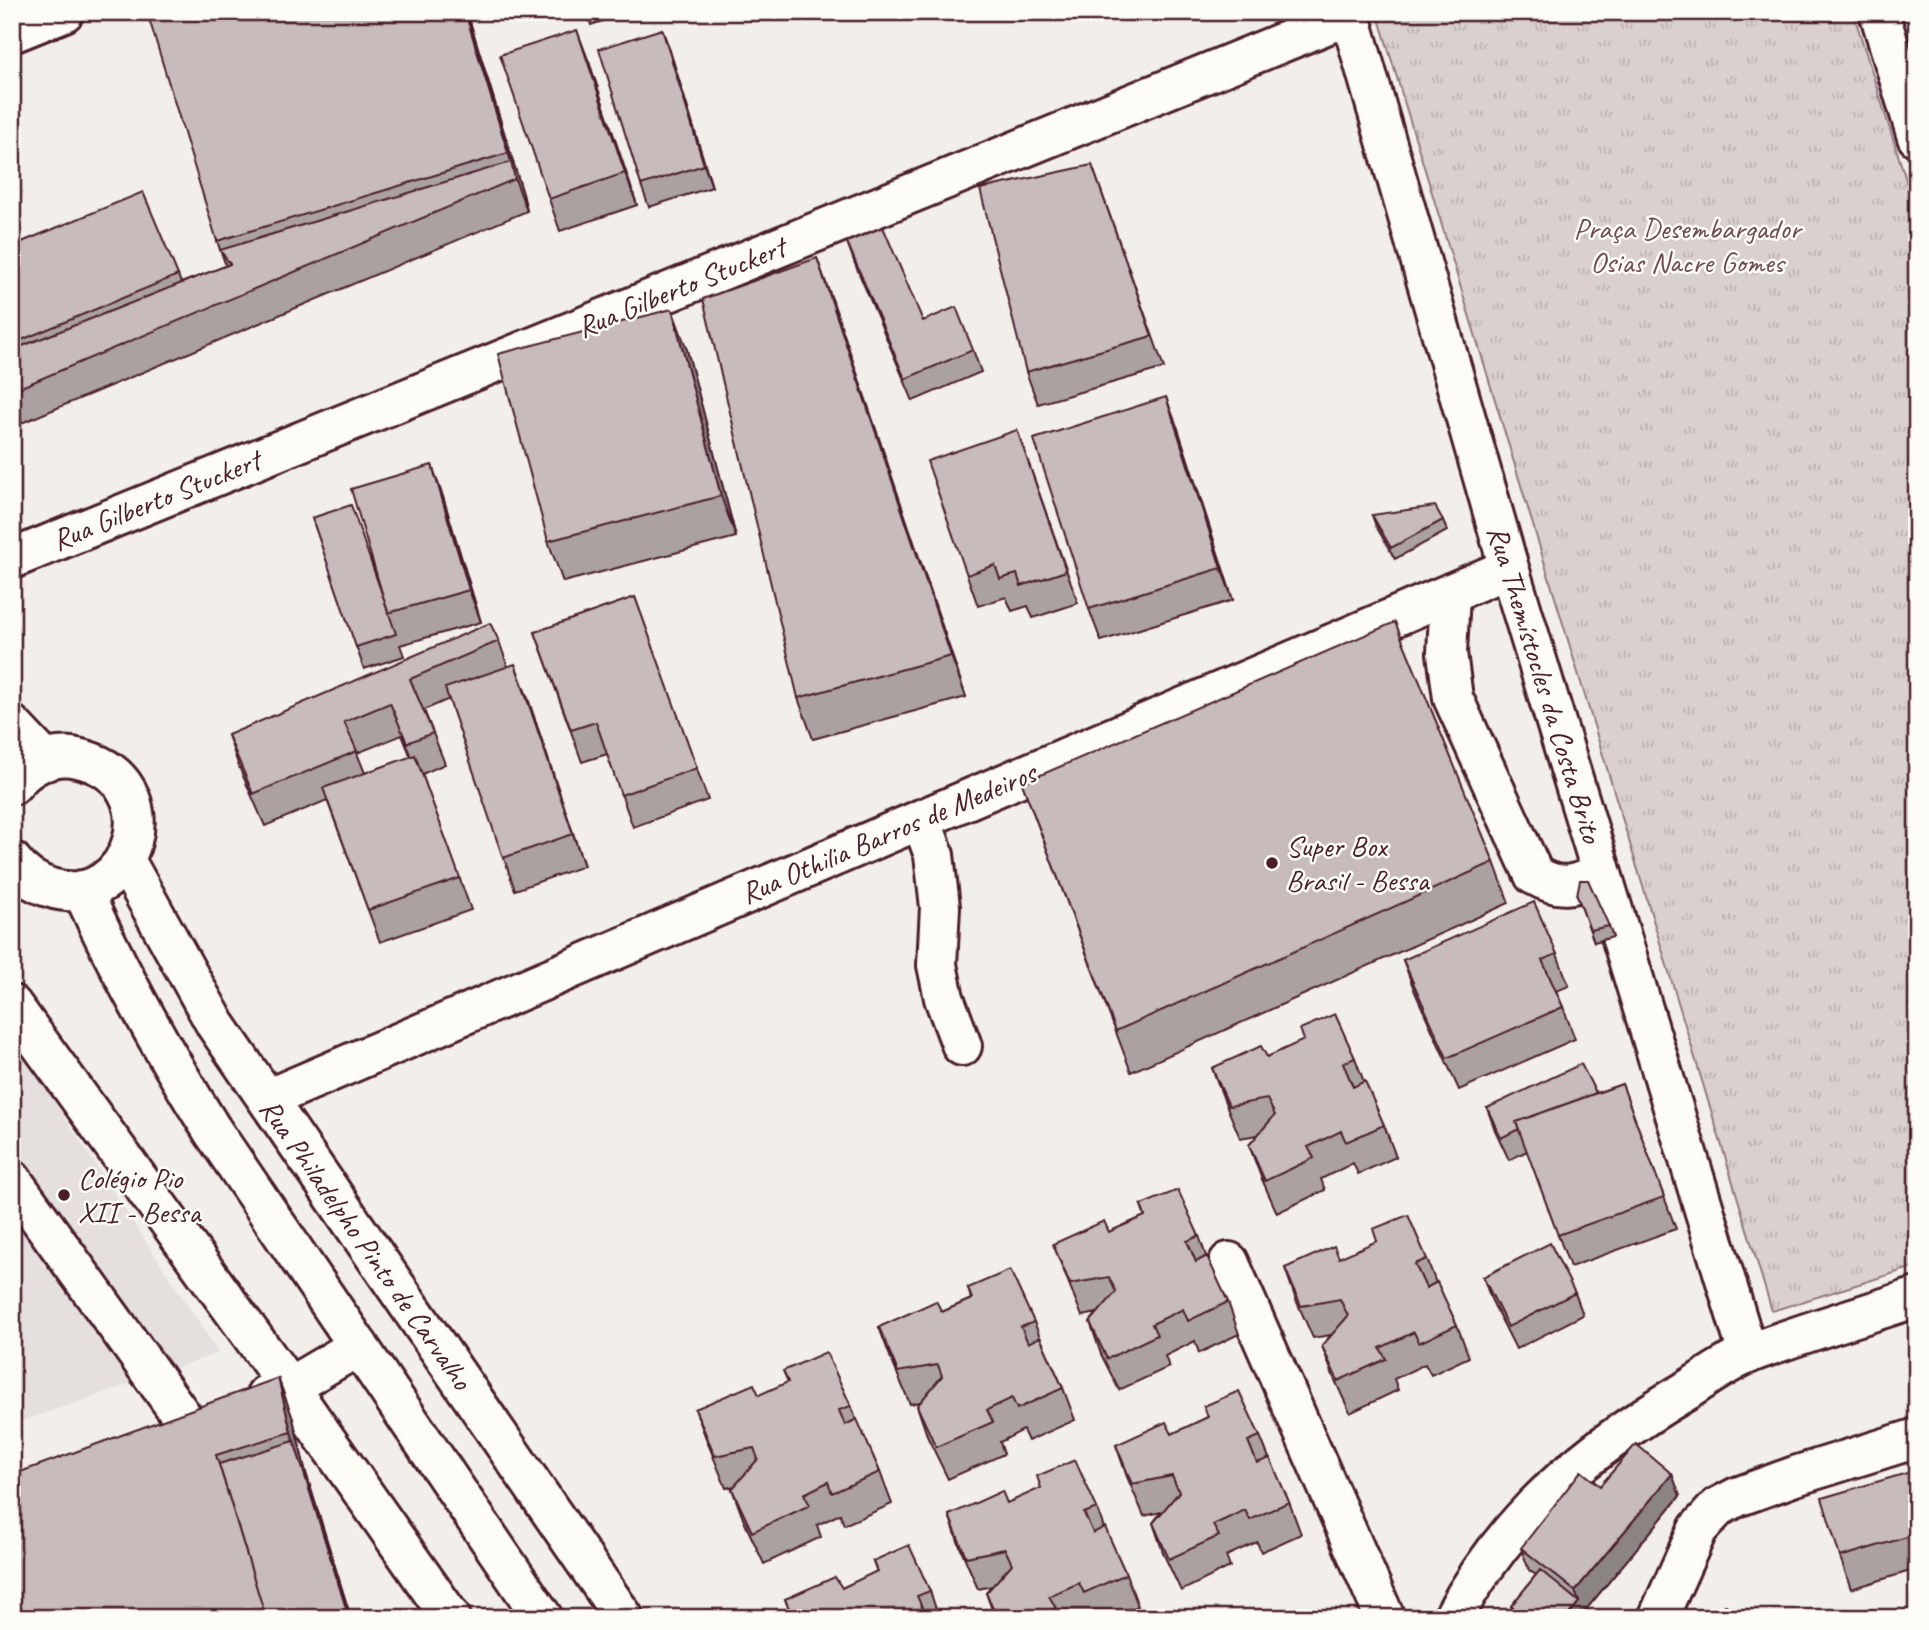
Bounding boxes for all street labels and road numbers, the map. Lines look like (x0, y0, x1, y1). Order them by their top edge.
street label: Rua Gilberto Stuckert (571, 226, 794, 346)
street label: Rua Gilberto Stuckert (46, 439, 269, 559)
street label: Rua Themístocles da Costa Brito (1479, 521, 1612, 848)
street label: Rua Othilia Barros de Medeiros (735, 753, 1044, 912)
street label: Rua Philadelpho Pinto de Carvalho (251, 1091, 482, 1398)

